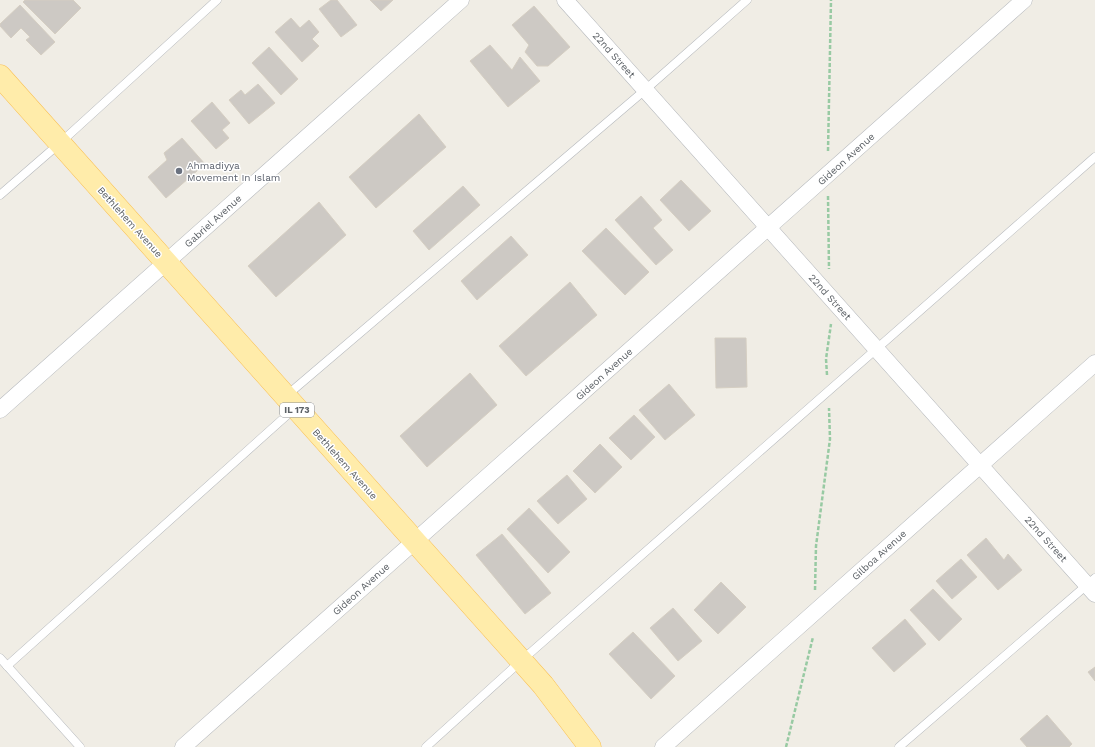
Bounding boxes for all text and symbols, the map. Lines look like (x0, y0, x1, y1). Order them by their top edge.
street label: 22nd Street (591, 30, 638, 81)
street label: Gideon Avenue (815, 131, 877, 187)
place label: Ahmadiyya Movement In Islam (187, 160, 280, 183)
marker: Ahmadiyya Movement In Islam (174, 166, 184, 176)
street label: Bethlehem Avenue (95, 184, 165, 260)
street label: Gabriel Avenue (182, 192, 244, 249)
street label: 22nd Street (807, 272, 854, 323)
street label: Gideon Avenue (573, 346, 635, 402)
road number: IL 173 (280, 403, 314, 417)
street label: Bethlehem Avenue (310, 426, 380, 502)
street label: 22nd Street (1023, 514, 1070, 565)
street label: Gilboa Avenue (850, 528, 909, 582)
street label: Gideon Avenue (330, 561, 392, 617)

